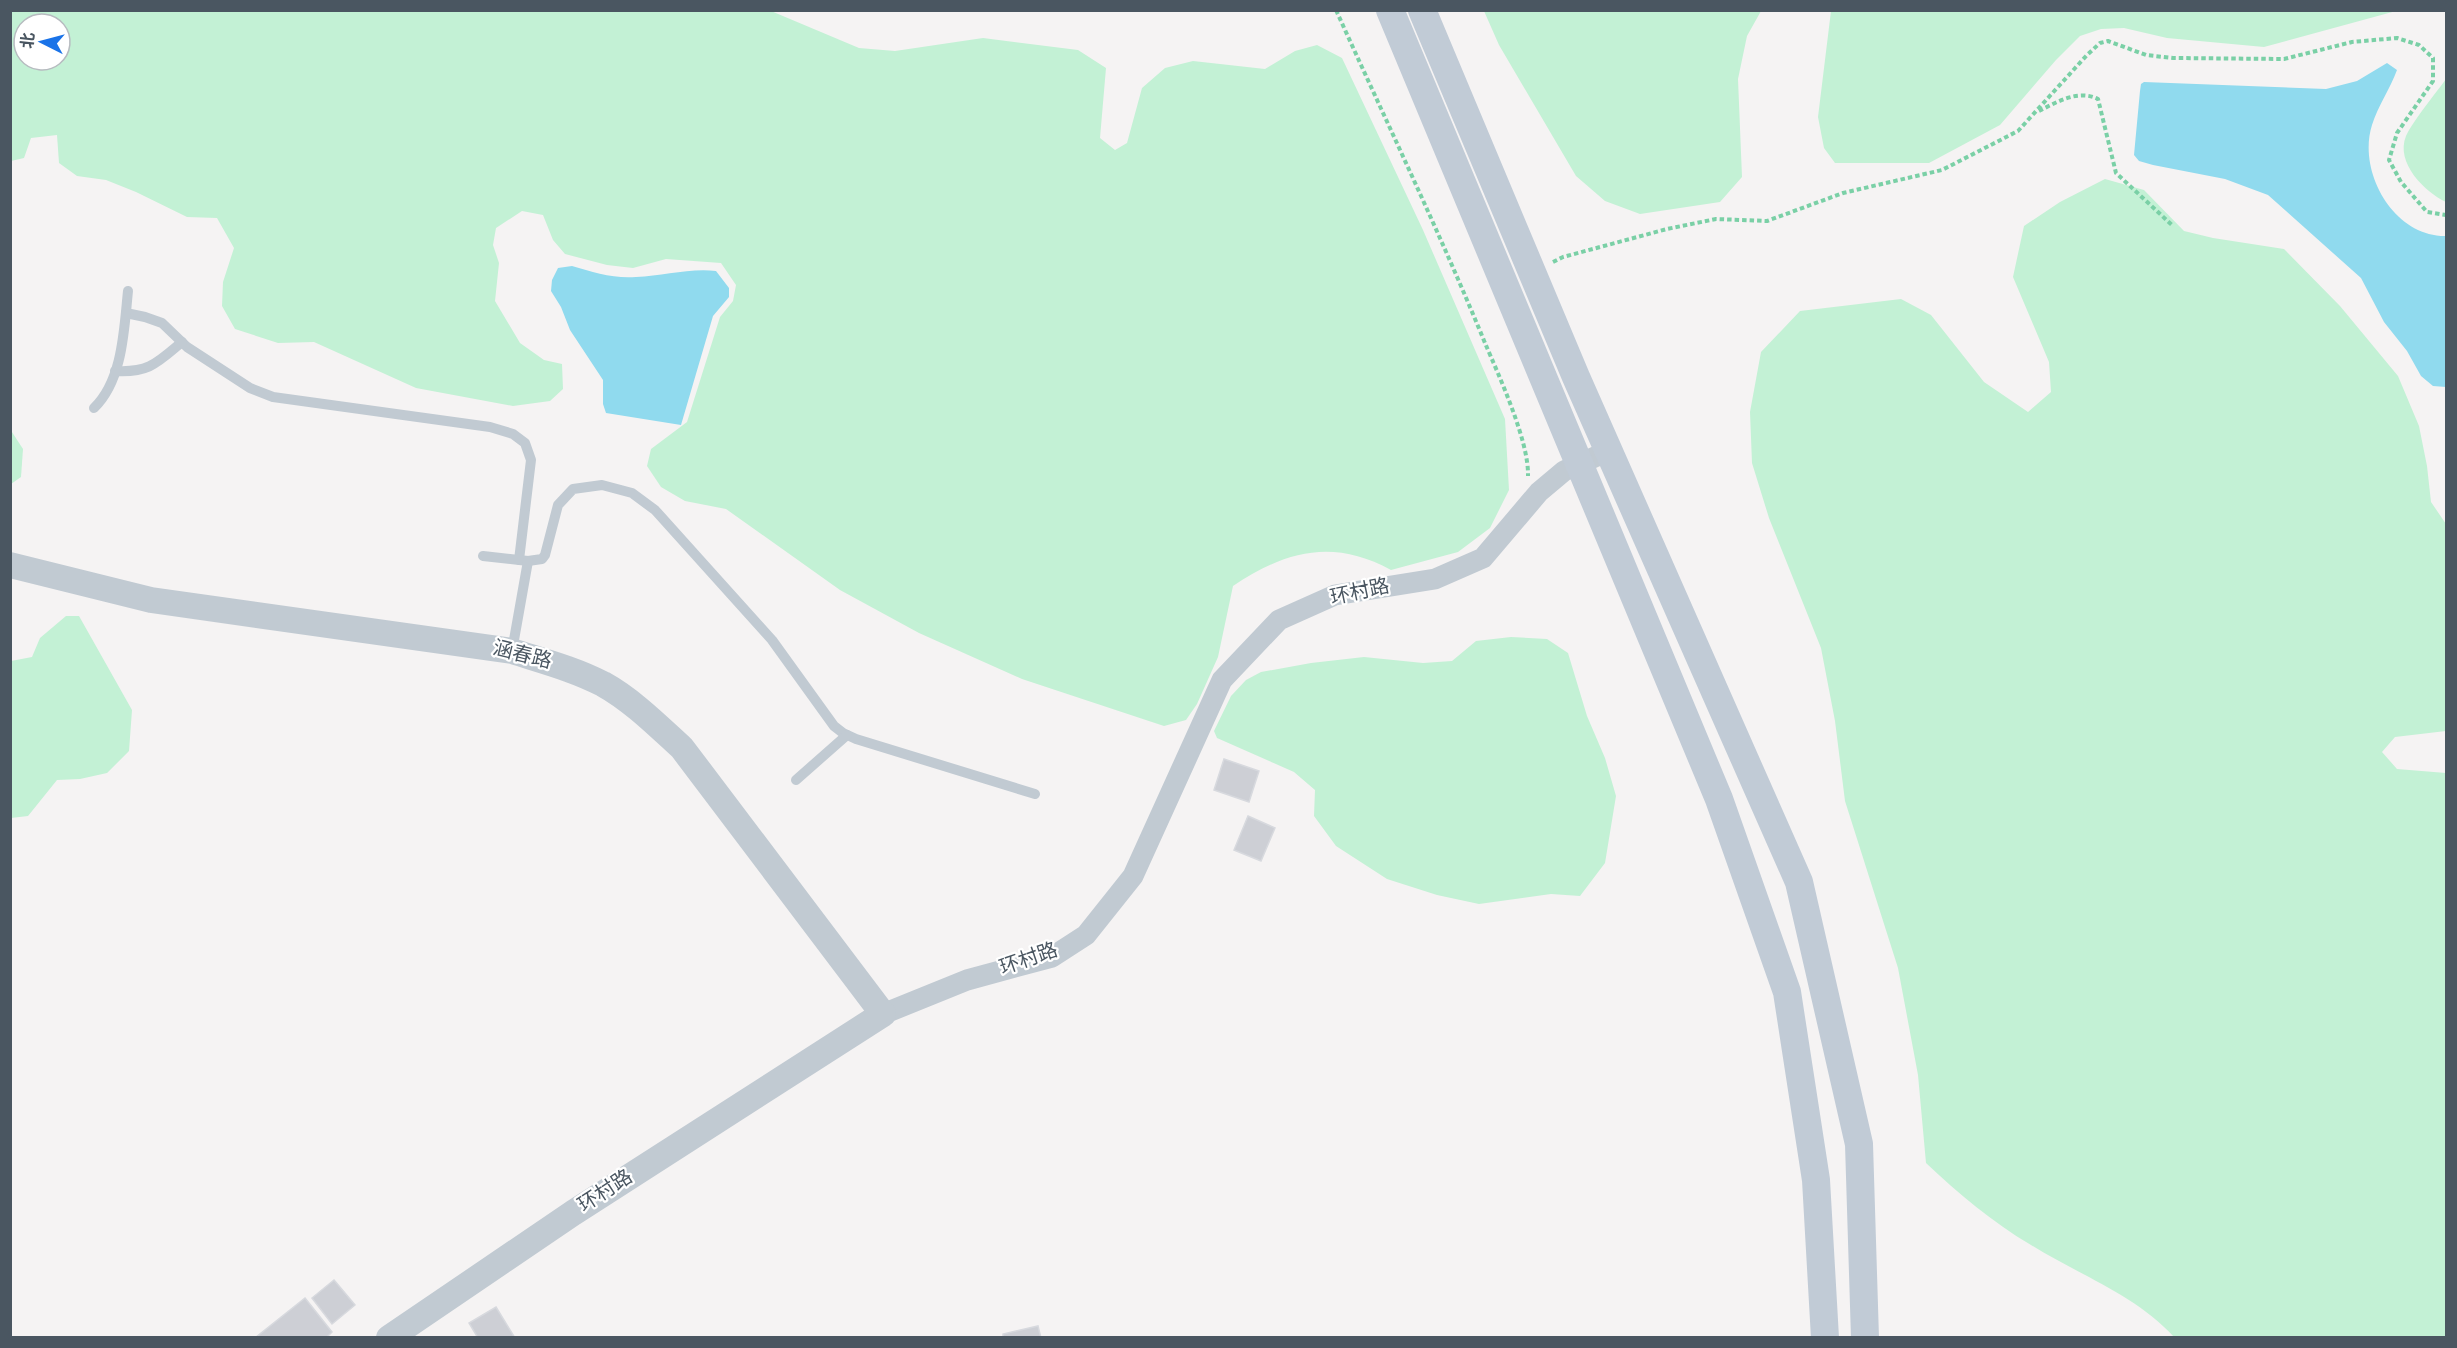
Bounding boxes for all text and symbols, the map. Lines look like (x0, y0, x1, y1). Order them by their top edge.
north arrow (12, 12, 72, 72)
text: 北 (18, 32, 40, 50)
street label: 环村路 (1328, 574, 1392, 612)
street label: 涵春路 (490, 636, 554, 676)
street label: 环村路 (996, 938, 1062, 982)
street label: 环村路 (574, 1165, 638, 1219)

